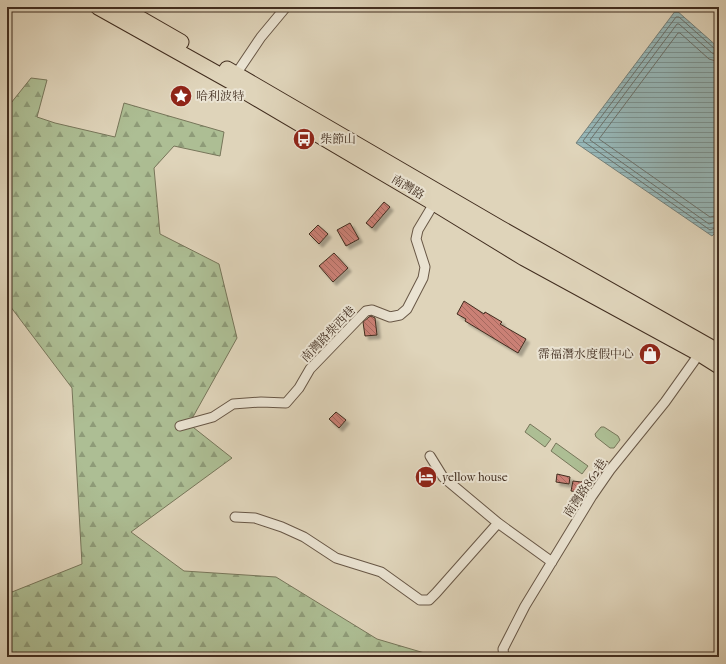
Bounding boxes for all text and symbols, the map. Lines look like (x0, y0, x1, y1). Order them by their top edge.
place icon: 哈利波特 (168, 83, 194, 109)
place label: 哈利波特 (196, 89, 245, 103)
bus stop icon: 柴節山 (291, 126, 317, 152)
place label: 柴節山 (320, 132, 356, 146)
street label: 南灣路 (389, 172, 427, 202)
street label: 南灣路柴西巷 (298, 303, 358, 365)
shop icon: 霈福潛水度假中心 (637, 341, 663, 367)
place label: 霈福潛水度假中心 (538, 347, 634, 361)
street label: 南灣路862巷 (561, 456, 609, 520)
hotel icon: yellow house (413, 464, 439, 490)
place label: yellow house (442, 470, 508, 484)

